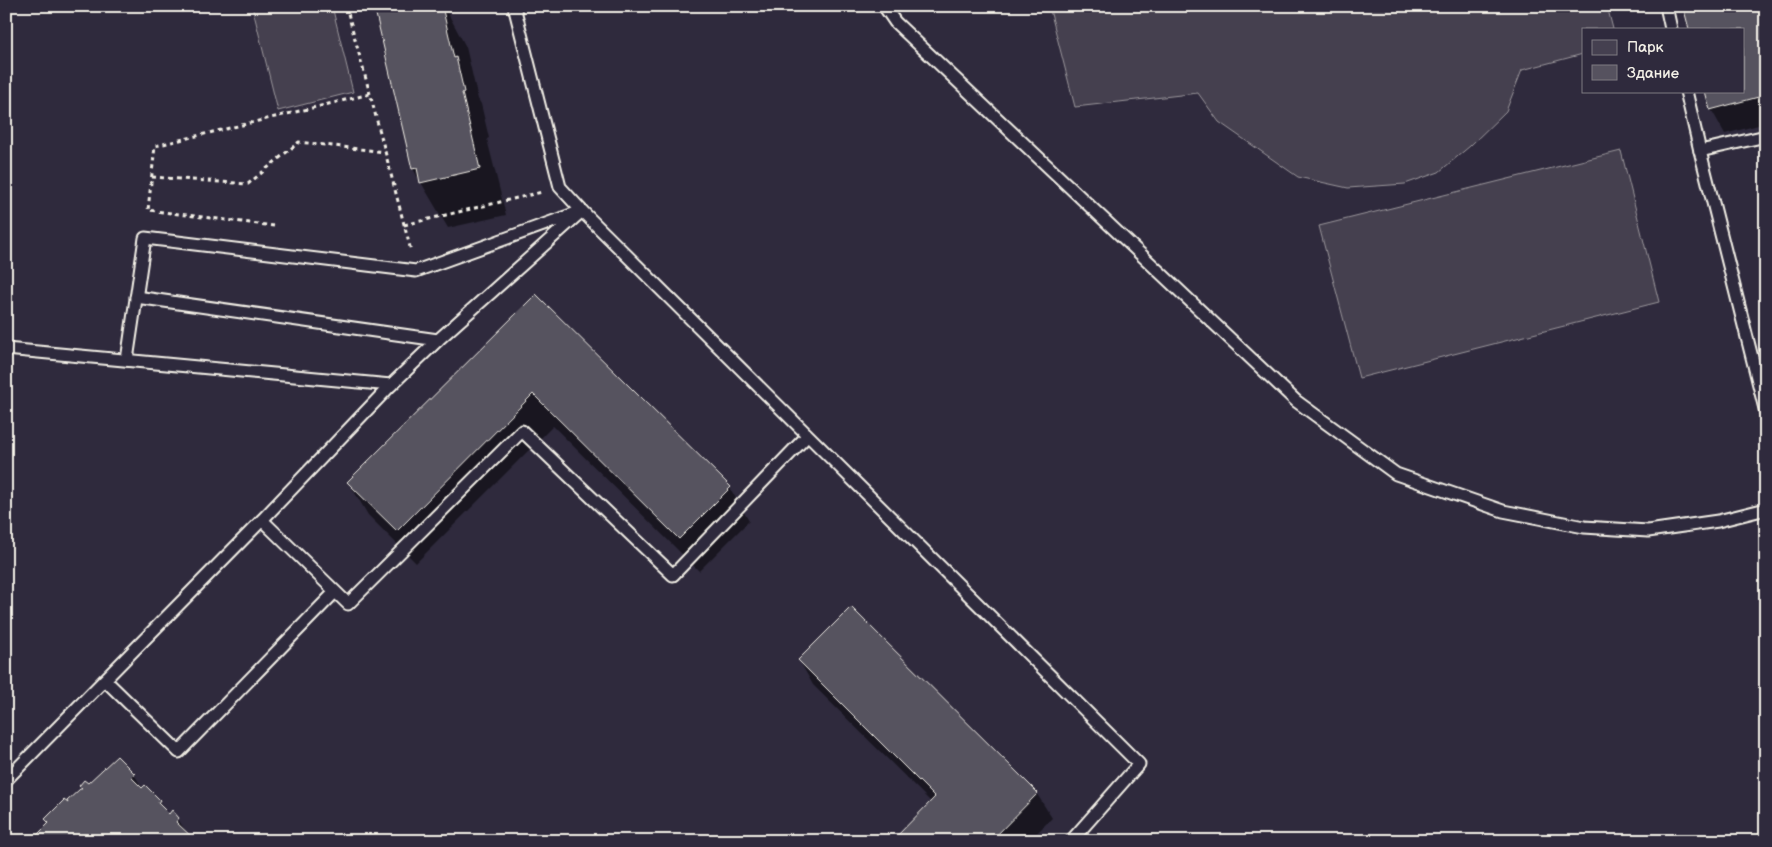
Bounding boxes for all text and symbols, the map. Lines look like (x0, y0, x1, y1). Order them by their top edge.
legend (1582, 28, 1744, 92)
text: Парк (1627, 38, 1664, 57)
text: Здание (1627, 64, 1679, 83)

